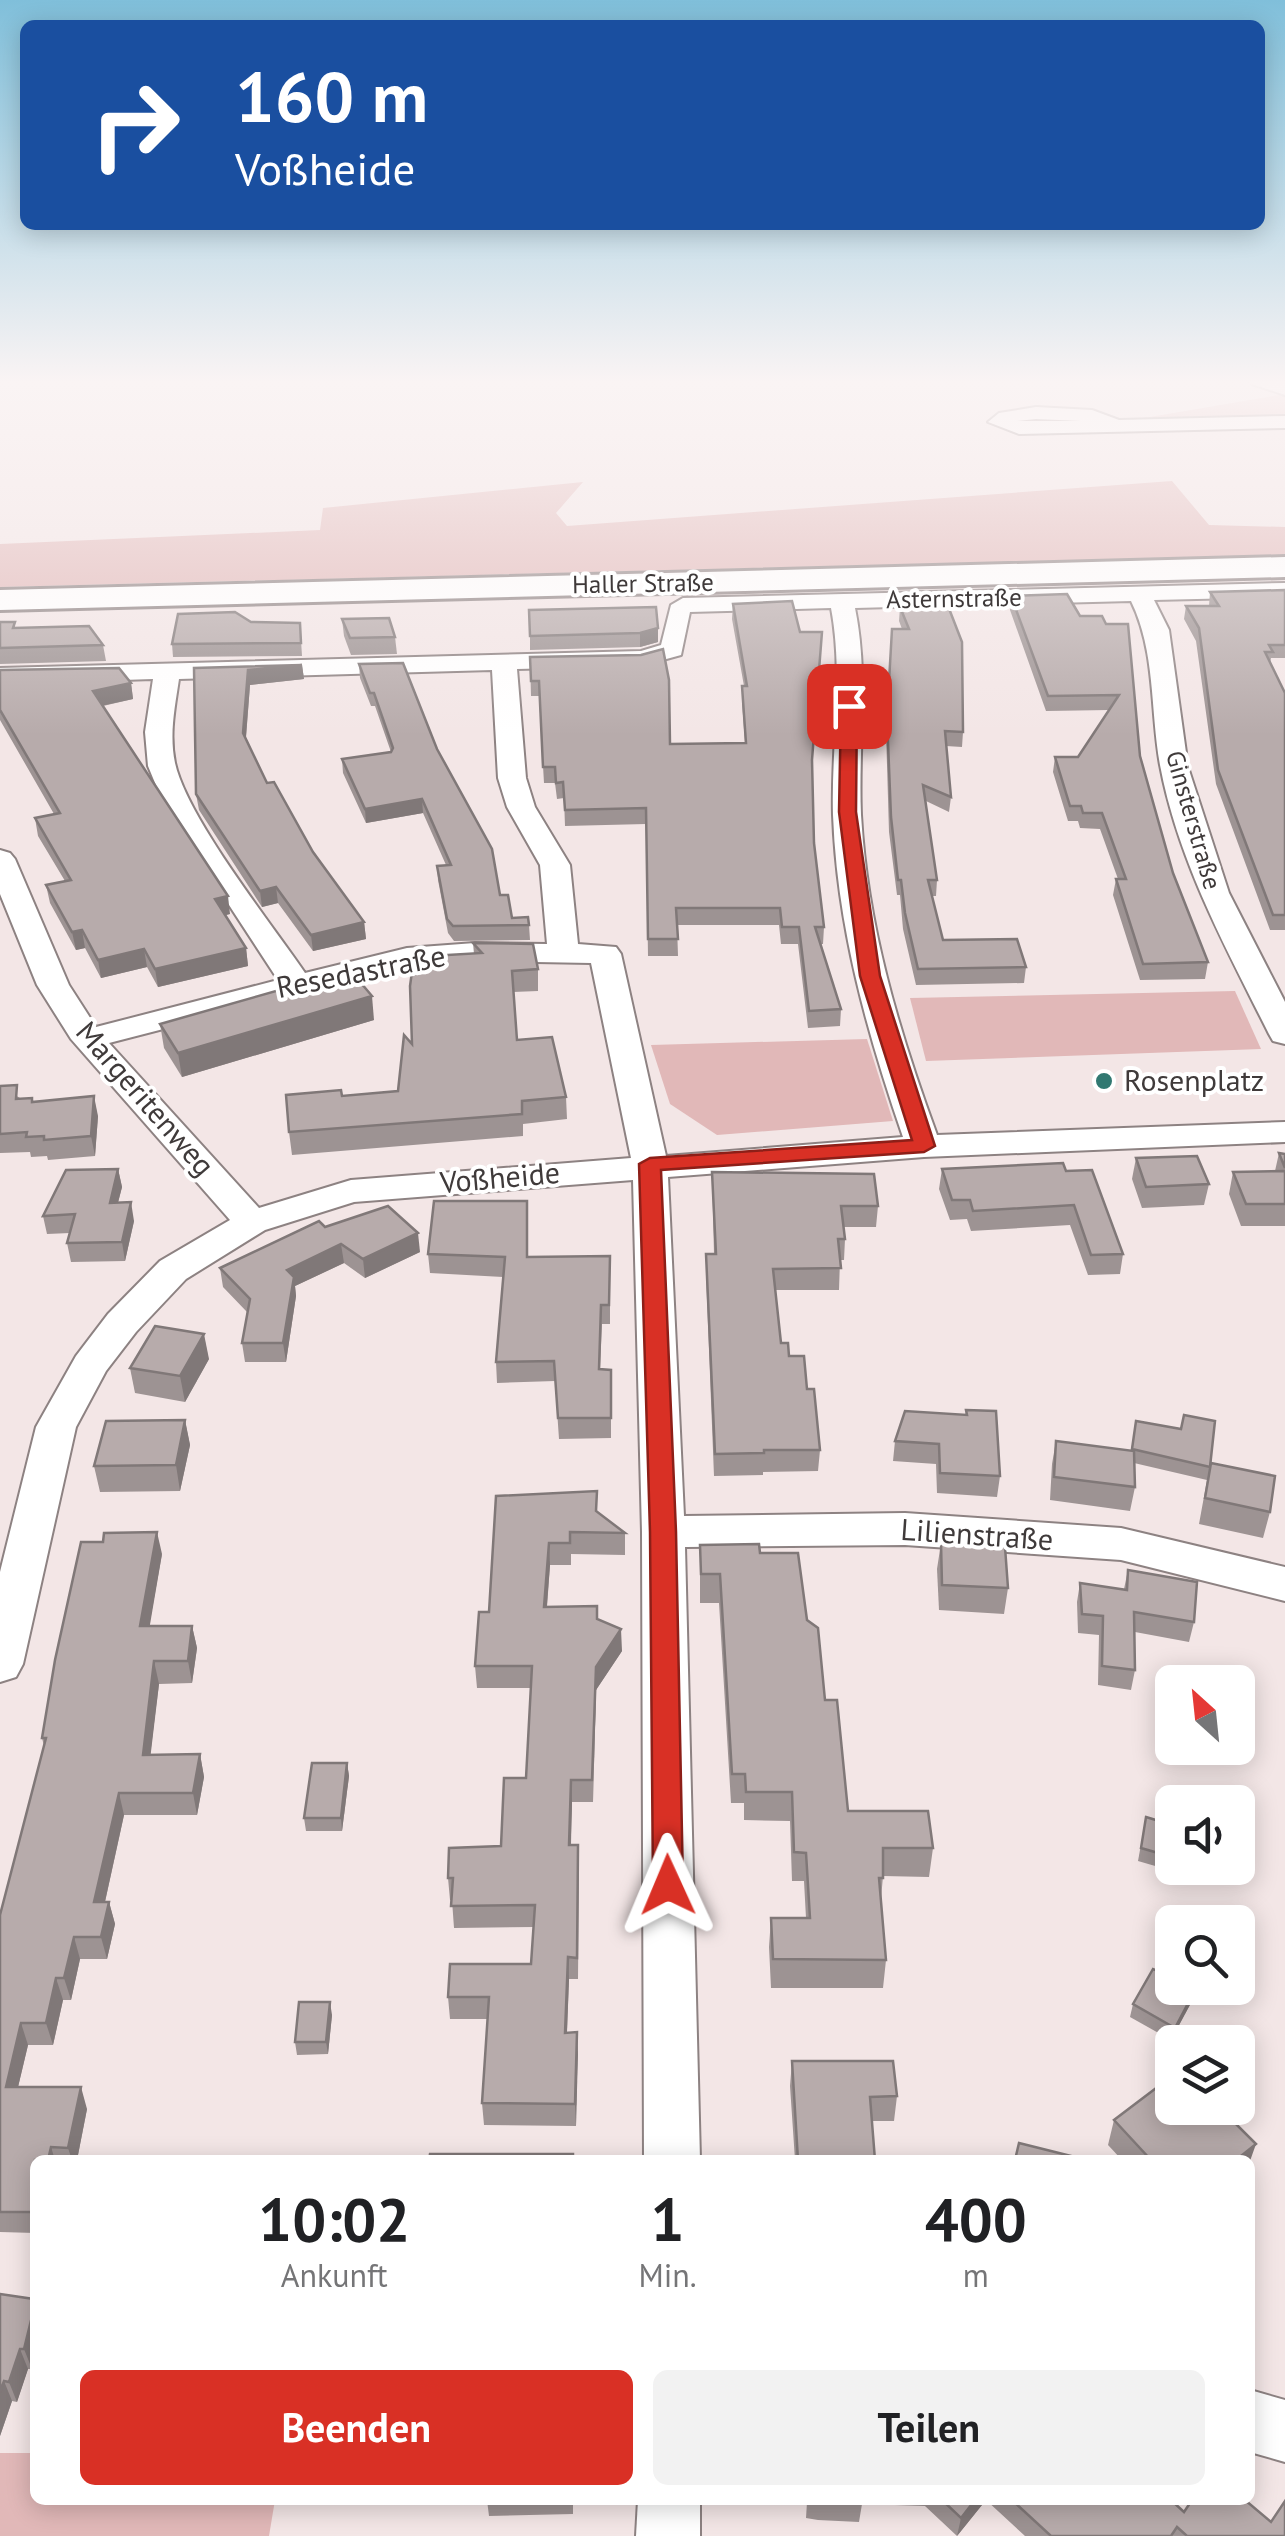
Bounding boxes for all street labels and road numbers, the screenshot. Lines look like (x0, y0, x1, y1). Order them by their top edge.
street label: Haller Straße (572, 566, 714, 600)
street label: Asternstraße (886, 581, 1022, 615)
street label: Ginsterstraße (1159, 747, 1229, 893)
street label: Resedastraße (273, 935, 449, 1006)
street label: Margeritenweg (68, 1013, 224, 1184)
street label: Voßheide (437, 1152, 561, 1201)
street label: Lilienstraße (899, 1509, 1055, 1558)

